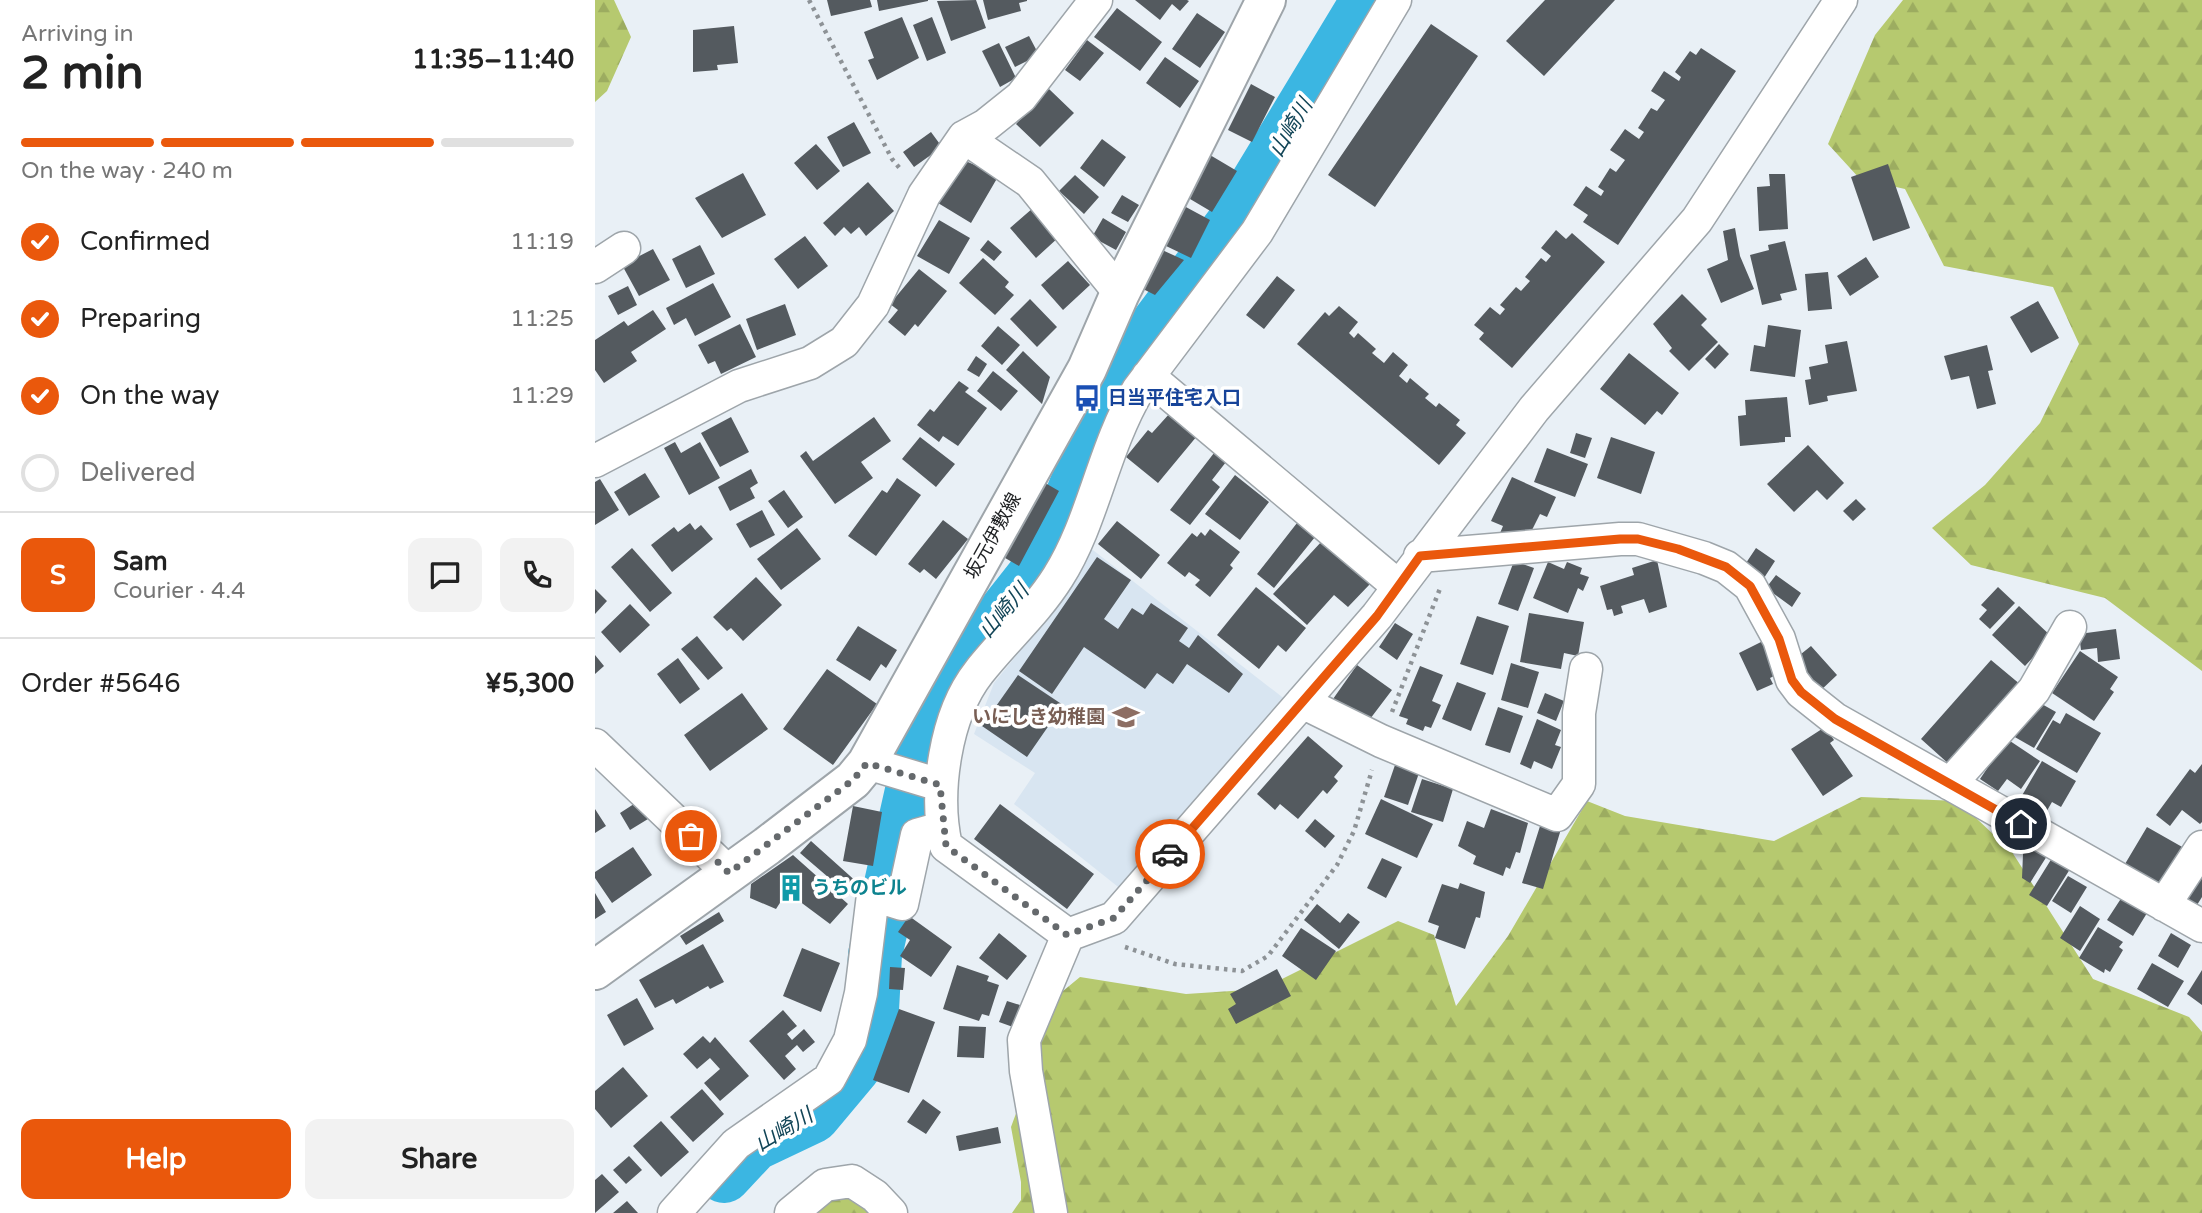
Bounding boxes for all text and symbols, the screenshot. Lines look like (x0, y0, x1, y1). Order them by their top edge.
text: Arriving in (21, 20, 134, 48)
text: 11:35–11:40 (412, 44, 574, 75)
text: 2 min (21, 46, 144, 101)
water label: 山崎川 (1264, 93, 1319, 161)
text: On the way · 240 m (21, 157, 233, 185)
icon: check (21, 223, 59, 261)
text: Confirmed (80, 226, 210, 257)
text: 11:19 (510, 228, 574, 256)
icon: check (21, 300, 59, 338)
text: Preparing (80, 303, 201, 334)
text: 11:25 (510, 305, 574, 333)
icon: check (21, 377, 59, 415)
text: On the way (80, 380, 220, 411)
text: 11:29 (510, 382, 574, 410)
bus stop icon: 日当平住宅入口 (1072, 383, 1102, 413)
place label: 日当平住宅入口 (1108, 387, 1241, 409)
text: Delivered (80, 457, 196, 488)
street label: 坂元伊敷線 (960, 489, 1026, 583)
button: chat (408, 538, 482, 612)
button: phone (500, 538, 574, 612)
text: Sam (113, 546, 168, 577)
text: S (50, 560, 66, 591)
text: Courier · 4.4 (113, 577, 245, 605)
water label: 山崎川 (974, 578, 1035, 643)
text: Order #5646 (21, 668, 181, 699)
text: ¥5,300 (485, 668, 574, 699)
school or university icon: いにしき幼稚園 (1111, 702, 1141, 732)
place label: いにしき幼稚園 (972, 706, 1105, 728)
pin (1991, 794, 2051, 854)
icon: home (2002, 805, 2040, 843)
pin (661, 806, 721, 866)
icon: bag (672, 817, 710, 855)
courier (1135, 819, 1205, 889)
icon: car (1151, 835, 1189, 873)
building icon: うちのビル (776, 873, 806, 903)
place label: うちのビル (812, 877, 907, 899)
water label: 山崎川 (751, 1102, 819, 1157)
button: Help (21, 1119, 291, 1199)
button: Share (305, 1119, 574, 1199)

